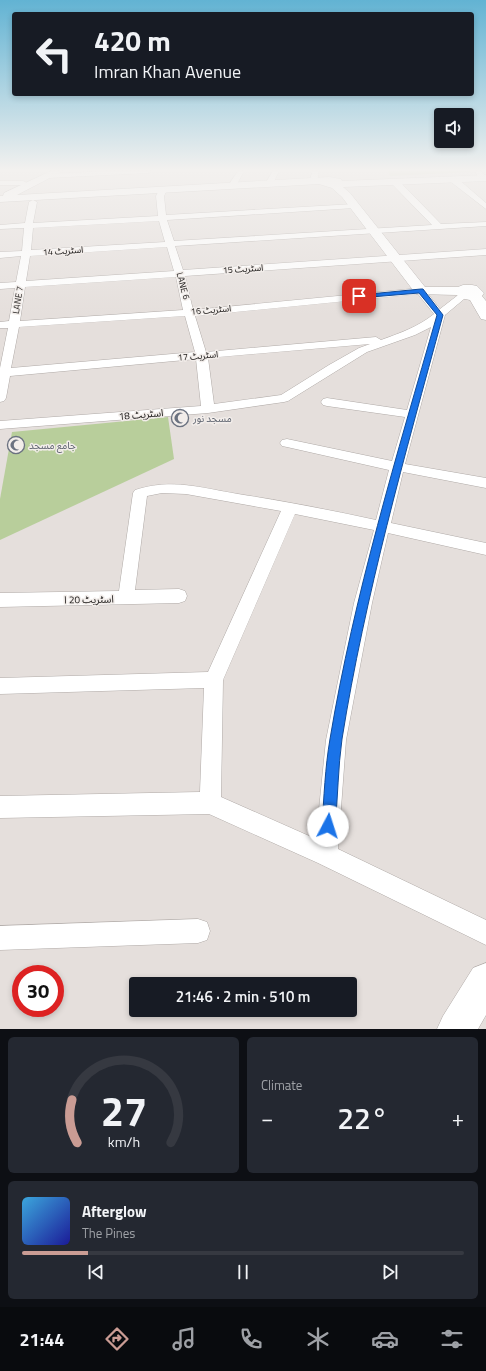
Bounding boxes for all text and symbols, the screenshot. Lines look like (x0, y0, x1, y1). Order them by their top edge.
text: 420 m (94, 19, 171, 62)
icon: left (28, 28, 80, 80)
text: Imran Khan Avenue (94, 58, 241, 85)
map controls (434, 108, 474, 148)
button: sound (434, 108, 474, 148)
street label: اسٹریٹ 14 (42, 243, 84, 258)
street label: اسٹریٹ 15 (222, 261, 264, 276)
street label: LANE 6 (174, 271, 193, 301)
pin (342, 279, 376, 313)
street label: LANE 7 (9, 285, 26, 315)
icon: arrive (348, 285, 370, 307)
street label: اسٹریٹ 16 (190, 301, 232, 318)
street label: اسٹریٹ 17 (177, 347, 219, 364)
street label: اسٹریٹ 18 (118, 405, 164, 424)
mosque icon: مسجد نور (170, 408, 190, 428)
place label: مسجد نور (192, 411, 232, 426)
mosque icon: جامع مسجد (6, 435, 26, 455)
place label: جامع مسجد (29, 438, 76, 453)
street label: اسٹریٹ 20 ا (64, 592, 114, 607)
position arrow (307, 805, 349, 847)
speed limit sign: 30 (12, 965, 64, 1017)
text: 21:46 · 2 min · 510 m (176, 985, 310, 1008)
text: Climate (261, 1075, 302, 1095)
text: 27 (100, 1079, 147, 1142)
text: 22° (337, 1095, 388, 1141)
text: − (261, 1101, 273, 1135)
text: + (452, 1101, 464, 1135)
text: km/h (107, 1131, 140, 1153)
text: Afterglow (82, 1200, 147, 1223)
text: The Pines (82, 1223, 135, 1243)
icon: previous (85, 1261, 107, 1283)
icon: pause (232, 1261, 254, 1283)
icon: next (379, 1261, 401, 1283)
icon: directions (103, 1325, 131, 1353)
icon: music (170, 1325, 198, 1353)
icon: phone (237, 1325, 265, 1353)
icon: climate (304, 1325, 332, 1353)
icon: car (371, 1325, 399, 1353)
icon: filters (438, 1325, 466, 1353)
text: 21:44 (20, 1326, 64, 1353)

